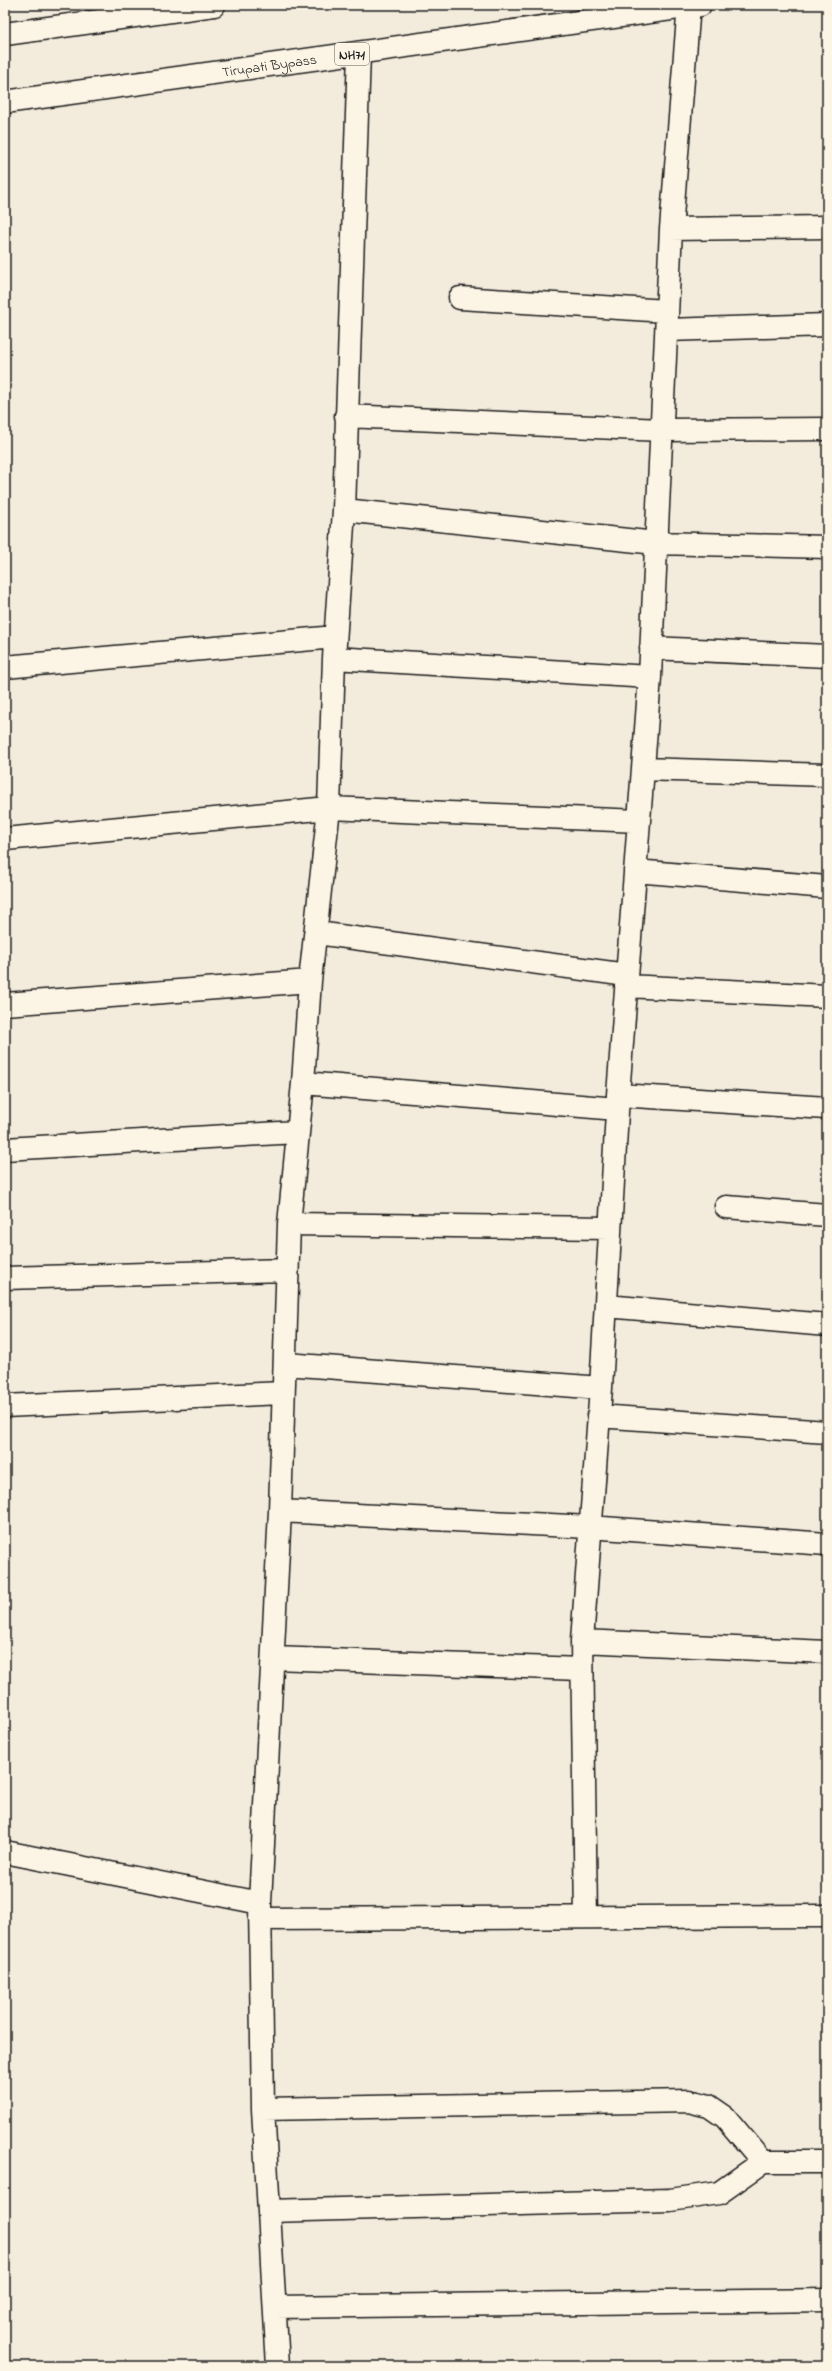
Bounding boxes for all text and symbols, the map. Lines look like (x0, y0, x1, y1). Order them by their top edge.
road number: NH71 (335, 43, 369, 65)
street label: Tirupati Bypass (221, 50, 318, 84)

